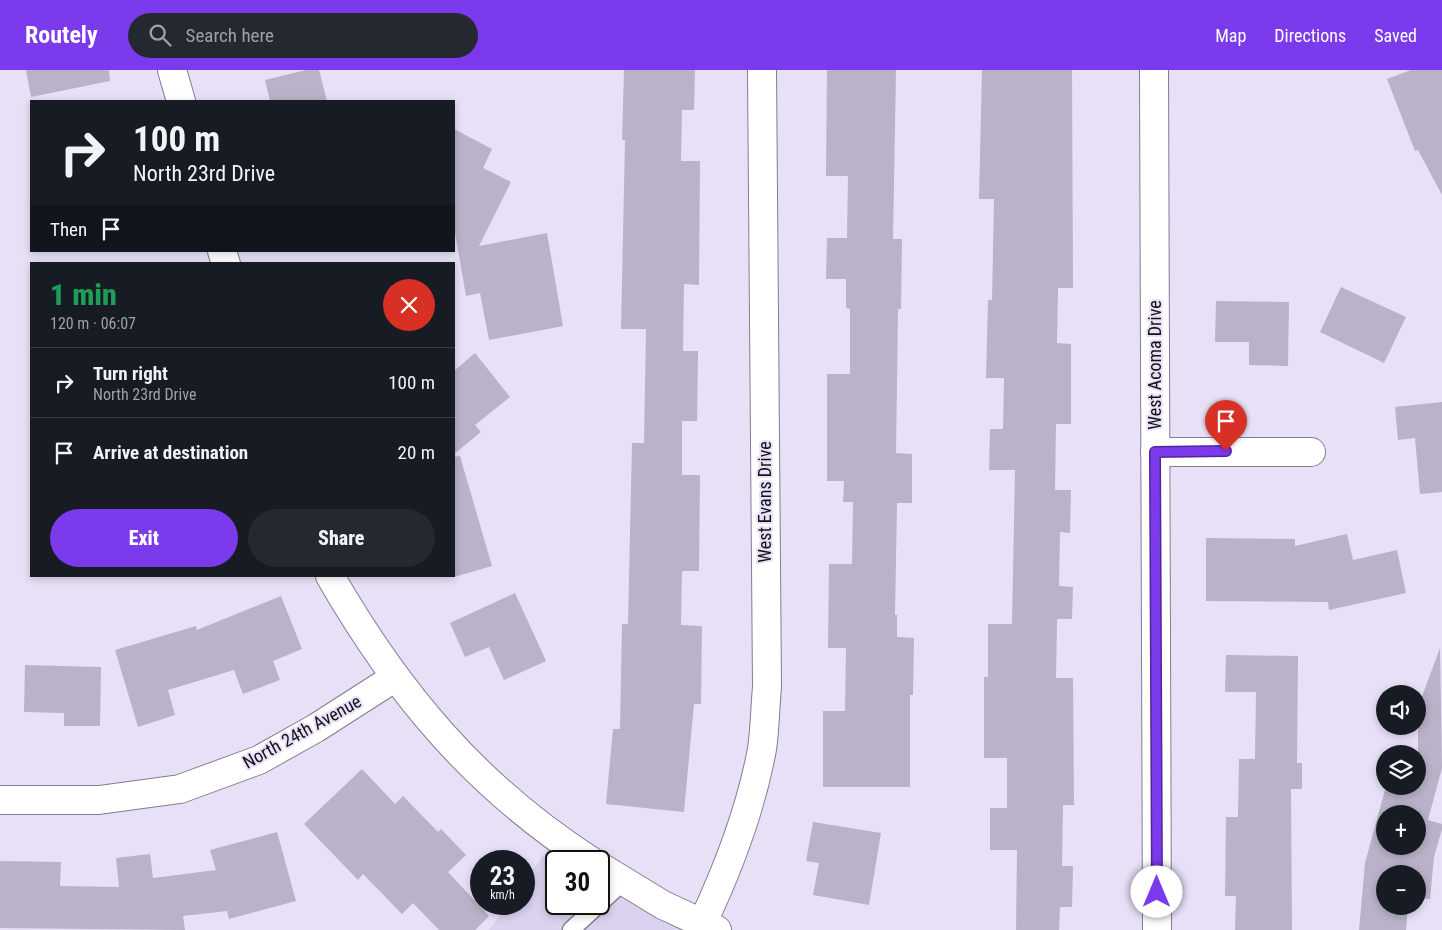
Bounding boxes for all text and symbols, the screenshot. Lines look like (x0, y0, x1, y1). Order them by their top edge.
search box (128, 13, 478, 58)
text: Routely (25, 21, 98, 49)
icon: search (146, 21, 174, 49)
text: Search here (186, 24, 274, 47)
text: Map (1215, 25, 1246, 46)
text: Directions (1274, 25, 1346, 46)
text: Saved (1374, 25, 1417, 46)
text: 100 m (133, 119, 220, 160)
icon: right (50, 120, 115, 185)
text: North 23rd Drive (133, 161, 275, 186)
icon: arrive (97, 215, 125, 243)
text: Then (50, 218, 87, 241)
text: 1 min (50, 277, 117, 312)
button: close (383, 279, 435, 331)
street label: West Acoma Drive (1144, 300, 1165, 430)
text: 120 m · 06:07 (50, 314, 136, 333)
text: Turn right (93, 362, 168, 385)
icon: right (50, 369, 78, 397)
text: 100 m (388, 371, 435, 394)
text: North 23rd Drive (93, 385, 196, 404)
pin (1205, 400, 1247, 451)
icon: arrive (1212, 407, 1240, 435)
icon: arrive (50, 439, 78, 467)
text: Arrive at destination (93, 441, 248, 464)
text: 20 m (398, 441, 435, 464)
street label: West Evans Drive (754, 441, 775, 563)
button: Exit (50, 509, 238, 567)
button: Share (248, 509, 435, 567)
map controls (1376, 685, 1426, 915)
button: sound (1376, 685, 1426, 735)
street label: North 24th Avenue (239, 690, 365, 773)
button: layers (1376, 745, 1426, 795)
button: + (1376, 805, 1426, 855)
speed limit sign: 30 (545, 850, 610, 915)
text: 23 (490, 862, 515, 891)
position arrow (1130, 865, 1182, 917)
button: − (1376, 865, 1426, 915)
text: km/h (490, 888, 515, 902)

